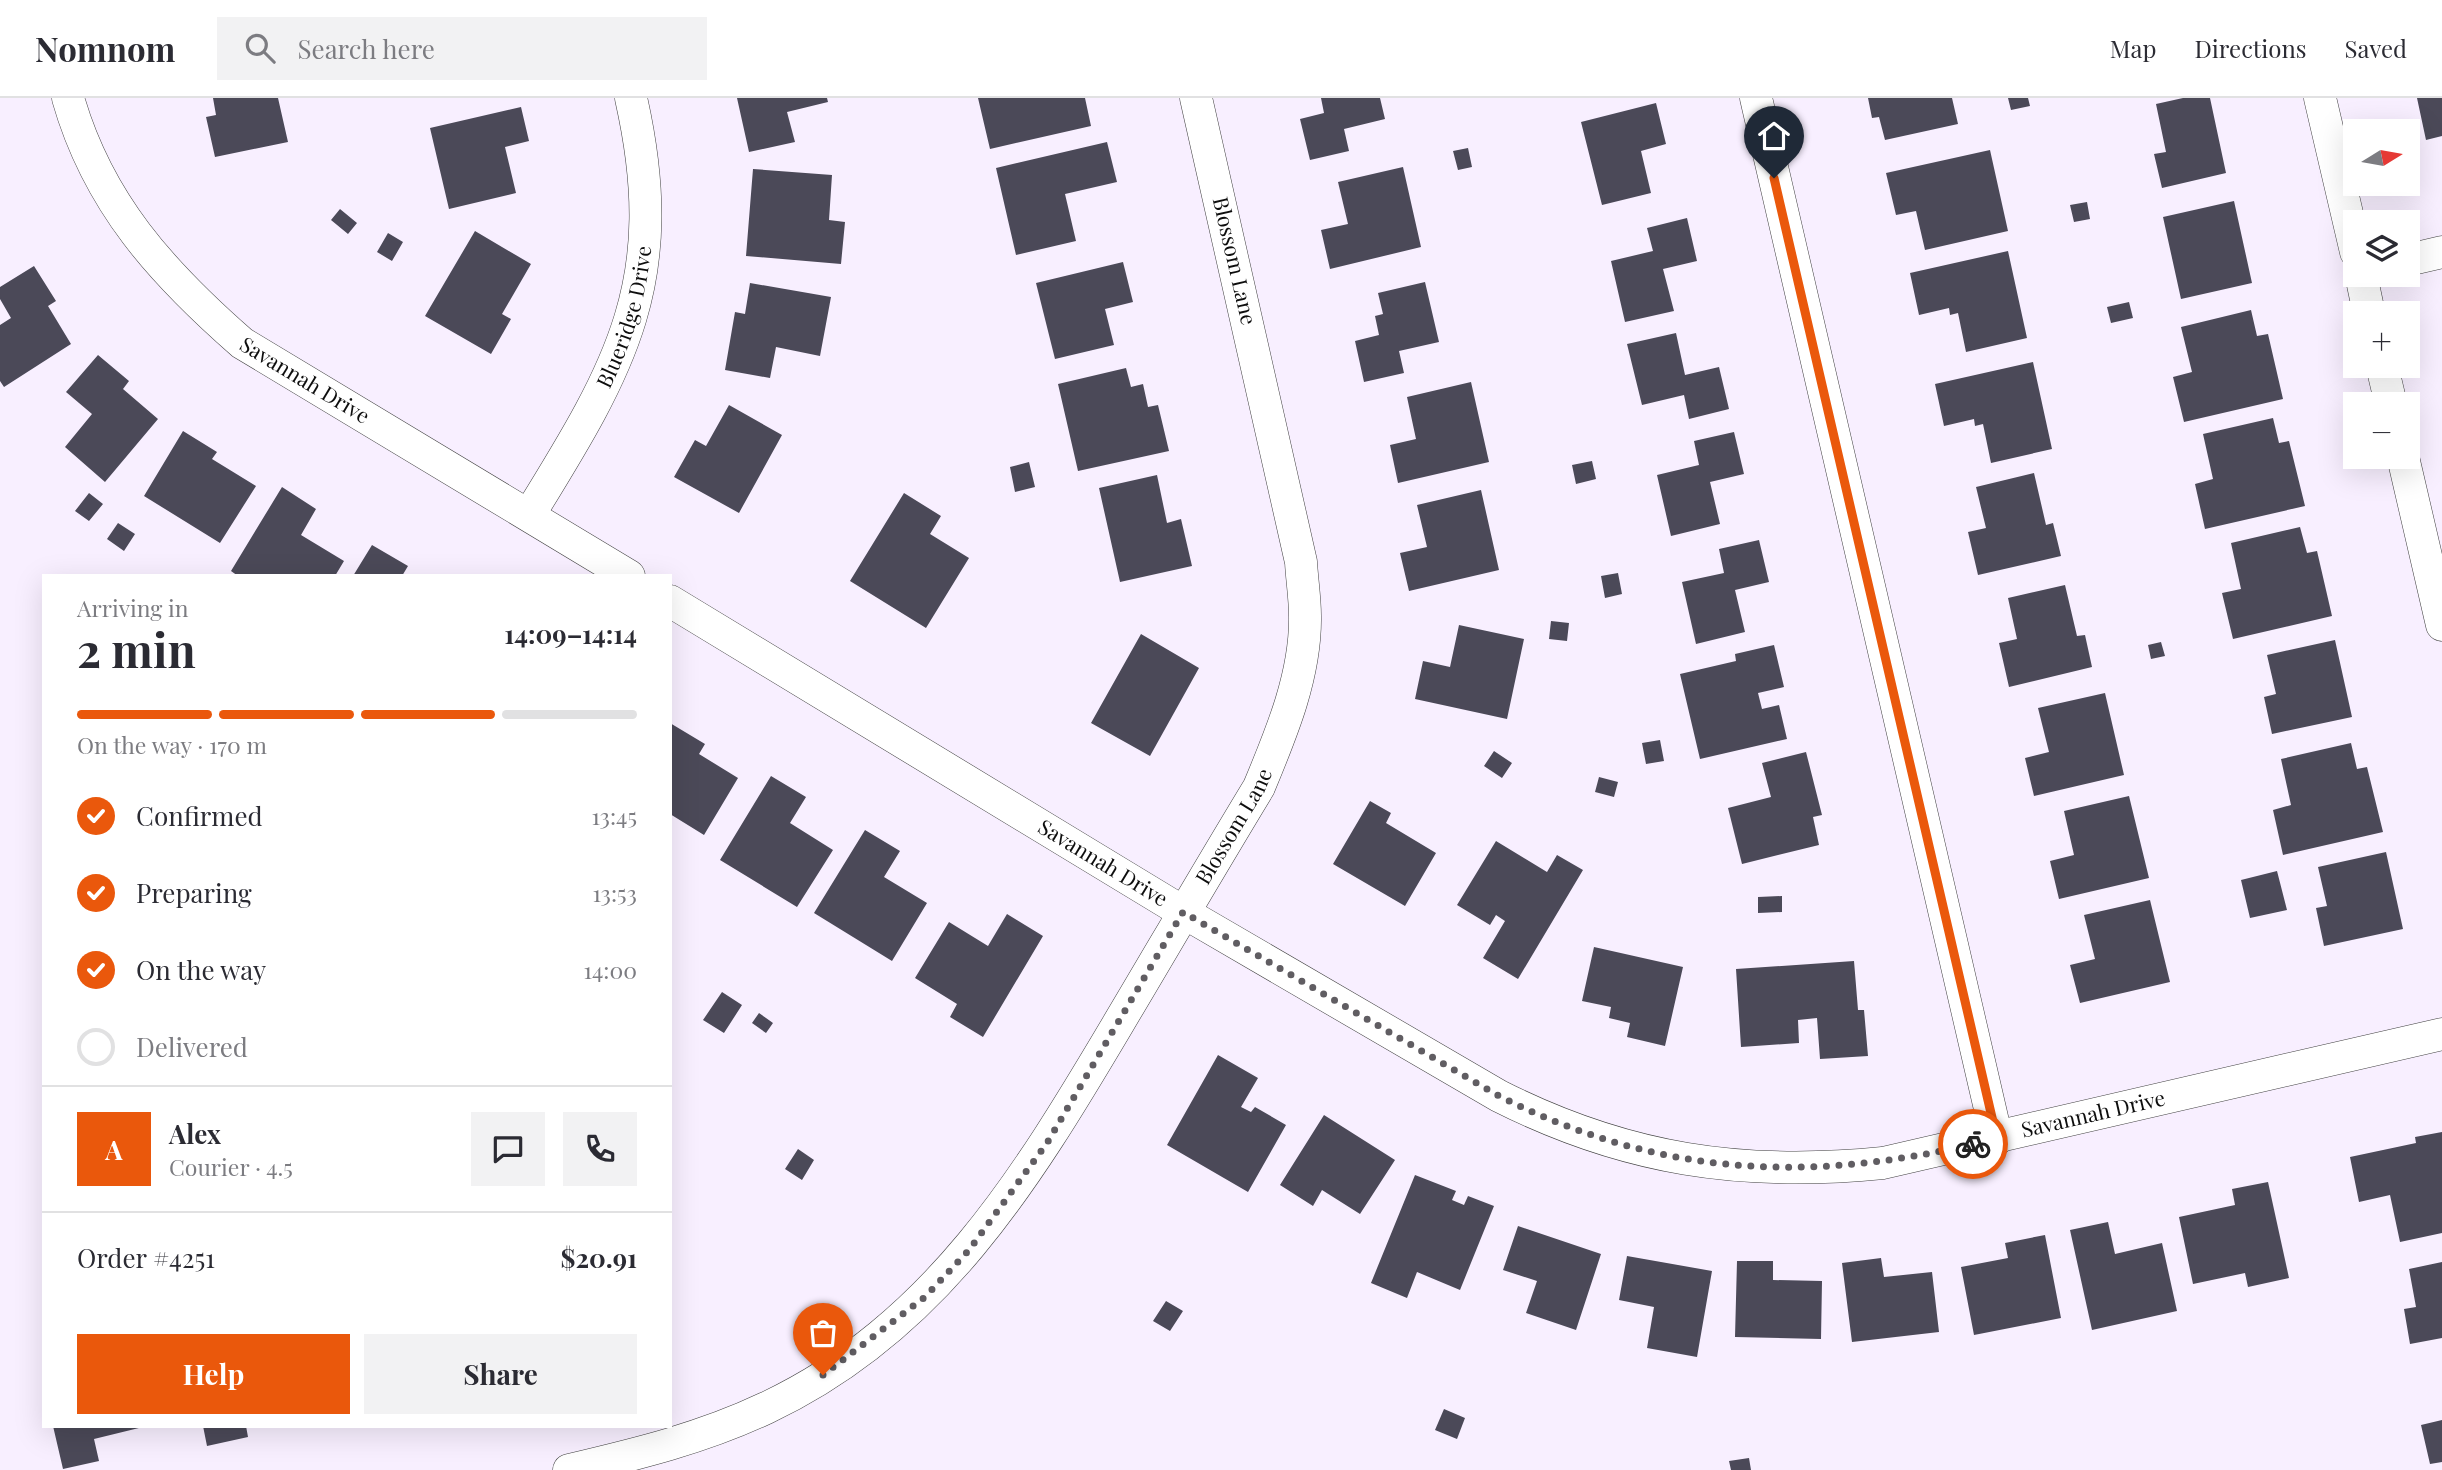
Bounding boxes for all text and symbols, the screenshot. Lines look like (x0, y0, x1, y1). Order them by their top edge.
search box (217, 17, 707, 80)
text: Nomnom (35, 26, 175, 70)
icon: search (241, 29, 279, 67)
text: Search here (297, 31, 435, 66)
text: Map (2110, 32, 2156, 64)
text: Directions (2194, 32, 2307, 64)
text: Saved (2345, 32, 2407, 64)
pin (1744, 106, 1804, 178)
icon: home (1755, 117, 1793, 155)
north arrow (2343, 119, 2420, 196)
map controls (2343, 119, 2420, 469)
street label: Blossom Lane (1208, 194, 1264, 327)
button: layers (2343, 210, 2420, 287)
street label: Blueridge Drive (589, 244, 656, 392)
button: + (2343, 301, 2420, 378)
street label: Savannah Drive (235, 329, 376, 429)
button: − (2343, 392, 2420, 469)
text: Arriving in (77, 592, 189, 623)
text: 14:09–14:14 (504, 616, 637, 651)
text: 2 min (77, 618, 196, 680)
text: On the way · 170 m (77, 729, 267, 760)
street label: Blossom Lane (1188, 764, 1277, 889)
icon: check (77, 797, 115, 835)
text: Confirmed (136, 798, 263, 833)
text: 13:45 (591, 800, 637, 831)
street label: Savannah Drive (1034, 812, 1174, 912)
icon: check (77, 874, 115, 912)
text: Preparing (136, 875, 252, 910)
text: 13:53 (592, 877, 637, 908)
icon: check (77, 951, 115, 989)
text: On the way (136, 952, 266, 987)
text: 14:00 (583, 954, 637, 985)
text: Delivered (136, 1029, 248, 1064)
street label: Savannah Drive (2018, 1082, 2168, 1143)
courier (1938, 1109, 2008, 1179)
button: chat (471, 1112, 545, 1186)
button: phone (563, 1112, 637, 1186)
text: Alex (169, 1116, 221, 1151)
icon: bike (1954, 1125, 1992, 1163)
text: A (105, 1132, 123, 1167)
text: Courier · 4.5 (169, 1151, 293, 1182)
text: Order #4251 (77, 1240, 215, 1275)
text: $20.91 (561, 1240, 637, 1275)
pin (793, 1303, 853, 1375)
icon: bag (804, 1314, 842, 1352)
button: Help (77, 1334, 350, 1414)
button: Share (364, 1334, 637, 1414)

